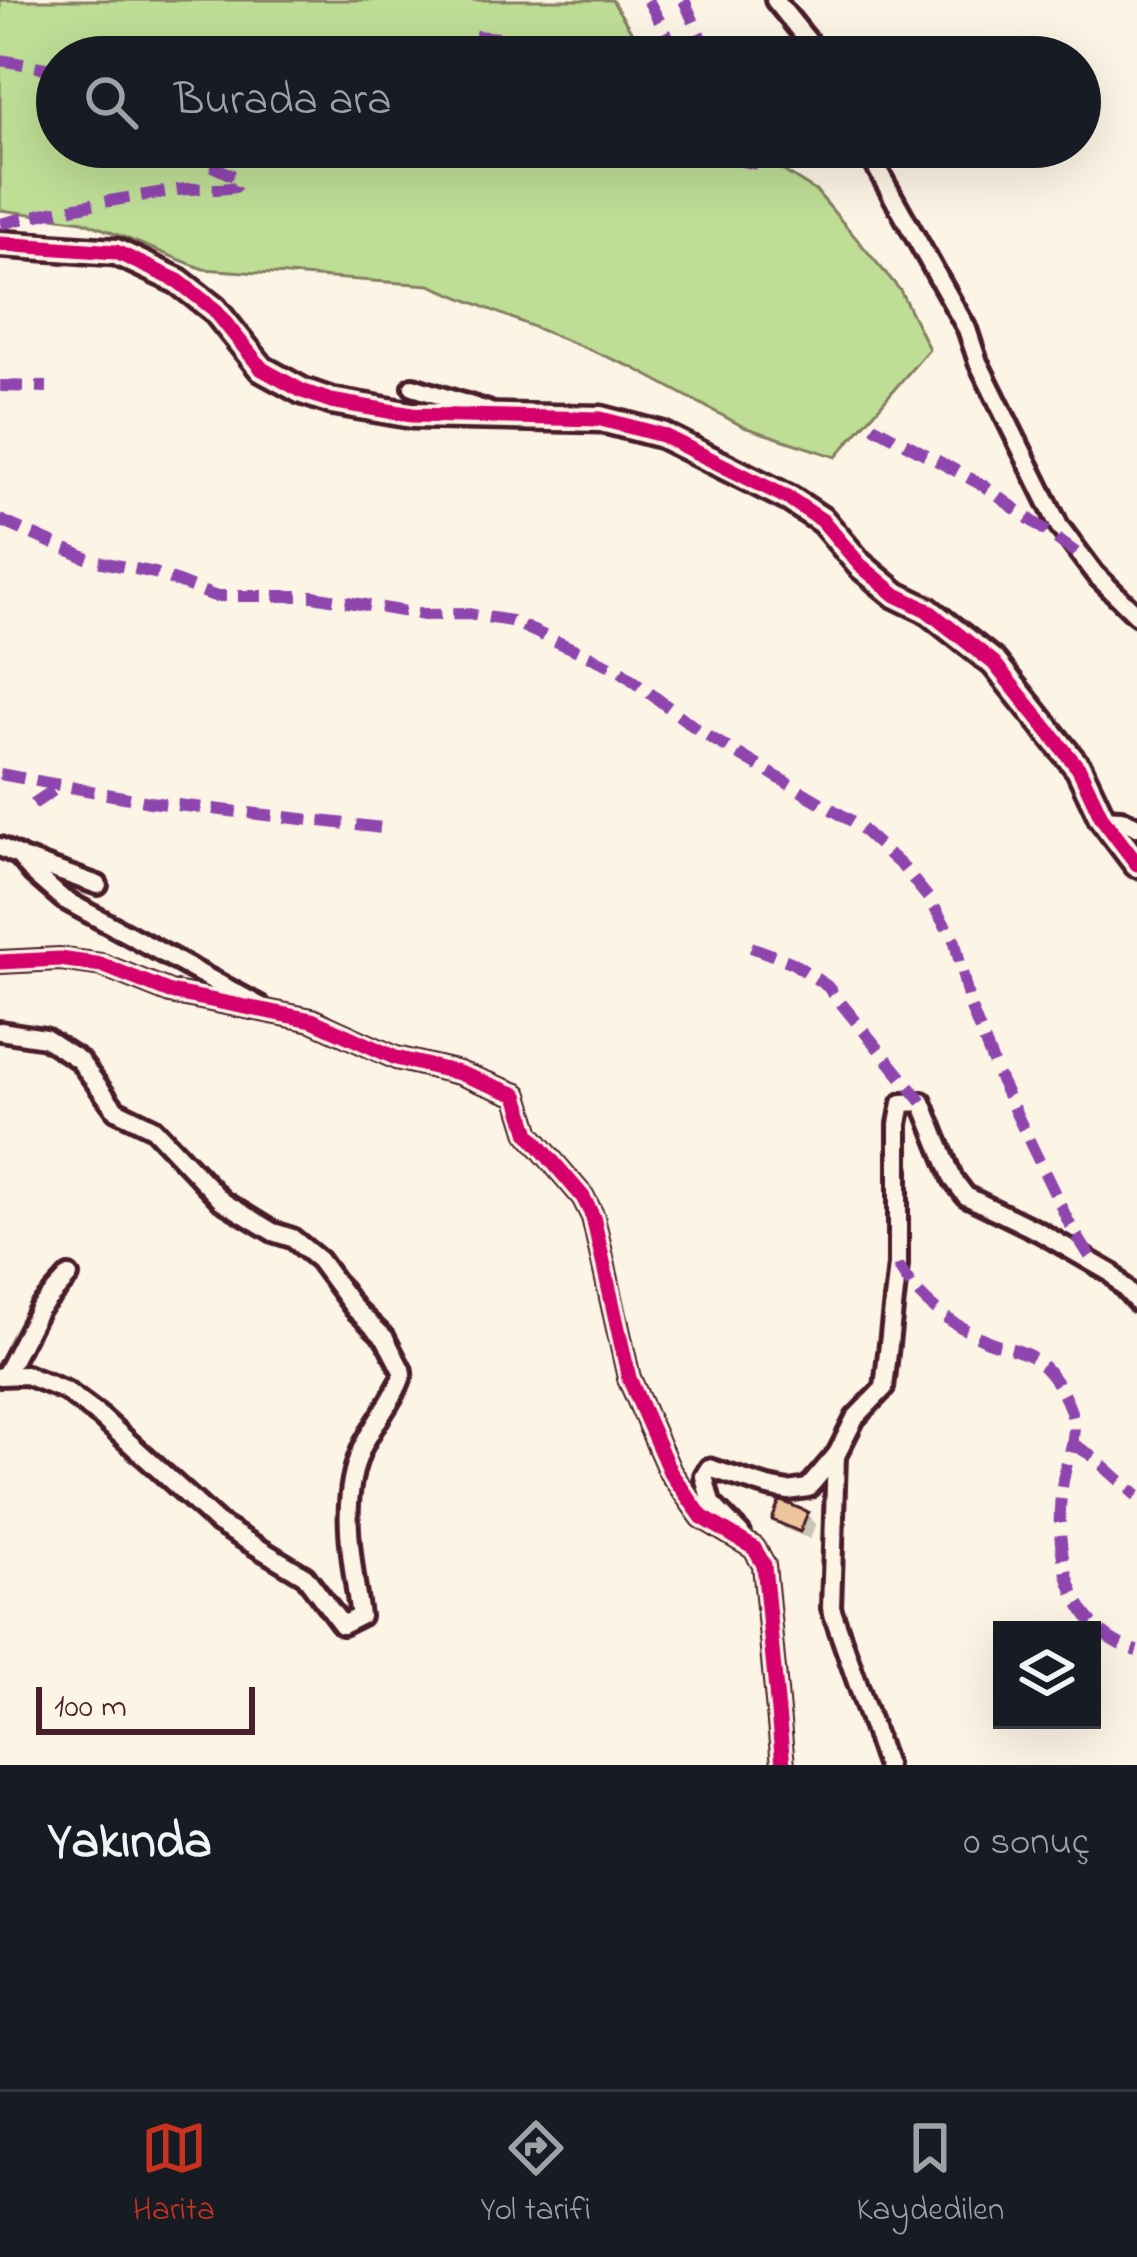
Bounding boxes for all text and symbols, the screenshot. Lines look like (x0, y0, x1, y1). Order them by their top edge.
search box (36, 36, 1101, 168)
icon: search (78, 69, 144, 135)
text: Burada ara (174, 69, 392, 135)
map controls (993, 1621, 1101, 1729)
button: layers (993, 1621, 1101, 1729)
scale bar (36, 1681, 255, 1734)
text: 100 m (54, 1684, 127, 1732)
text: Yakında (48, 1806, 212, 1881)
text: 0 sonuç (964, 1815, 1089, 1872)
tab: Harita (133, 2115, 215, 2235)
tab: Yol tarifi (481, 2115, 591, 2235)
tab: Kaydedilen (857, 2115, 1004, 2235)

